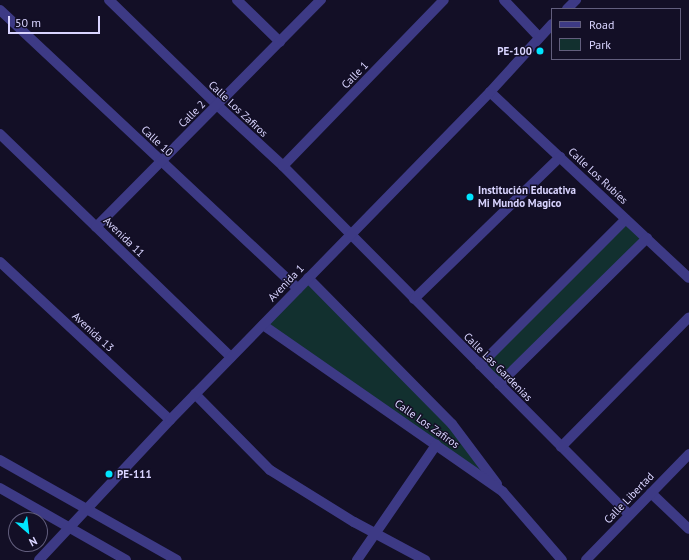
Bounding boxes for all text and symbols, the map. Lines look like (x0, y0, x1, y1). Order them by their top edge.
scale bar (10, 8, 102, 34)
legend (551, 8, 681, 60)
text: 50 m (15, 15, 41, 30)
text: Road (589, 17, 614, 32)
text: Park (589, 37, 611, 52)
place label: PE-100 (497, 44, 532, 58)
marker: PE-100 (535, 46, 545, 56)
street label: Calle 1 (339, 59, 371, 91)
street label: Calle Los Zafiros (206, 78, 270, 140)
street label: Calle 2 (176, 98, 208, 130)
street label: Calle 10 (138, 123, 176, 159)
street label: Calle Los Rubíes (566, 145, 630, 207)
place label: Institución Educativa Mi Mundo Magico (478, 184, 576, 210)
marker: Institución Educativa Mi Mundo Magico (465, 192, 475, 202)
street label: Avenida 11 (101, 214, 147, 260)
street label: Avenida 1 (265, 262, 307, 304)
street label: Avenida 13 (69, 309, 117, 355)
street label: Calle Las Gardenias (461, 330, 535, 404)
street label: Calle Los Zafiros (392, 397, 462, 451)
place label: PE-111 (117, 467, 152, 481)
marker: PE-111 (104, 469, 114, 479)
street label: Calle Libertad (601, 470, 657, 526)
north arrow (8, 512, 48, 552)
text: N (27, 534, 40, 550)

